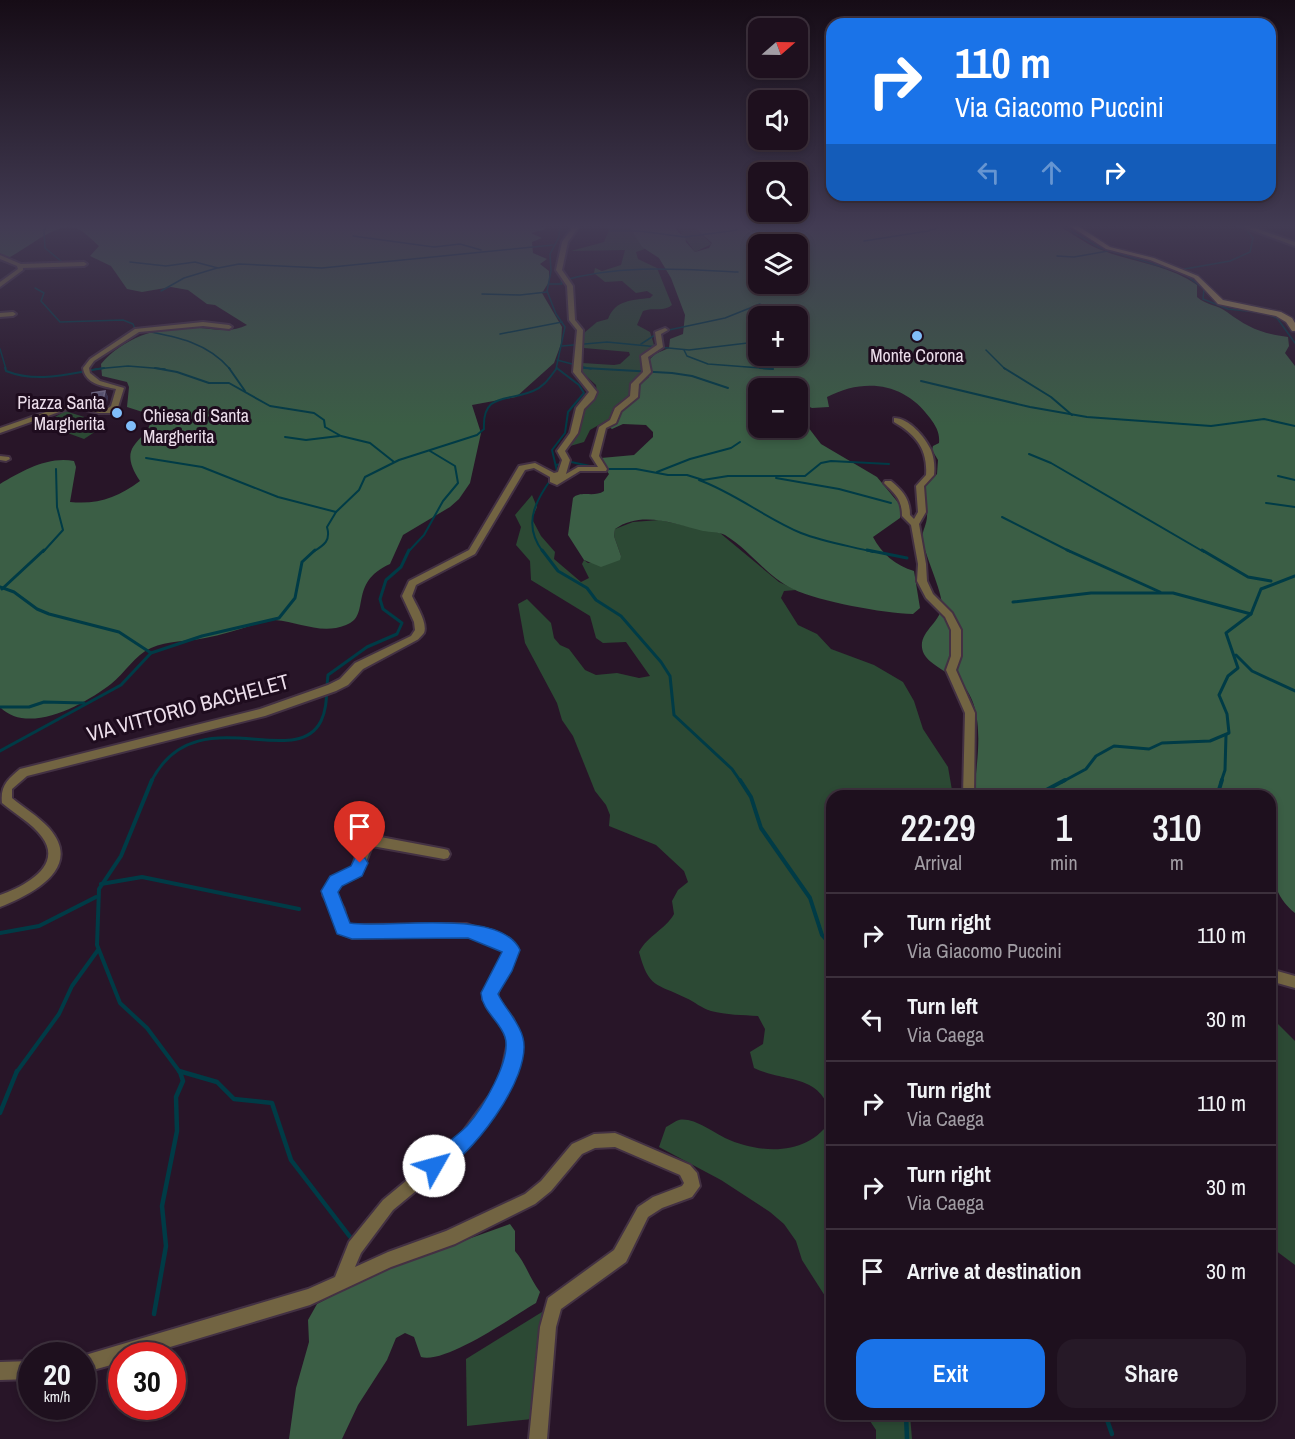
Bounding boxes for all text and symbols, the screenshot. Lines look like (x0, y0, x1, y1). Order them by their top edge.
north arrow (748, 18, 808, 78)
map controls (748, 18, 808, 438)
text: 110 m (955, 35, 1051, 91)
icon: right (856, 42, 934, 120)
text: Via Giacomo Puccini (955, 89, 1164, 125)
button: sound (748, 90, 808, 150)
icon: left (972, 156, 1005, 189)
icon: ahead (1035, 156, 1068, 189)
icon: right (1098, 156, 1131, 189)
button: search (748, 162, 808, 222)
button: layers (748, 234, 808, 294)
button: + (748, 306, 808, 366)
marker: Monte Corona (910, 329, 924, 343)
place label: Monte Corona (870, 343, 964, 368)
button: − (748, 378, 808, 438)
place label: Piazza Santa Margherita (17, 390, 105, 436)
place label: Chiesa di Santa Margherita (143, 403, 249, 449)
marker: Piazza Santa Margherita (110, 406, 124, 420)
marker: Chiesa di Santa Margherita (124, 419, 138, 433)
street label: VIA VITTORIO BACHELET (83, 666, 293, 748)
pin (334, 801, 385, 863)
text: 22:29 (901, 804, 976, 852)
text: 1 (1056, 804, 1072, 852)
text: 310 (1152, 804, 1201, 852)
icon: arrive (343, 810, 376, 843)
text: Arrival (914, 849, 962, 876)
text: min (1050, 849, 1078, 876)
text: m (1170, 849, 1184, 876)
text: Turn right (907, 907, 991, 937)
icon: right (856, 919, 889, 952)
text: 110 m (1197, 920, 1246, 950)
text: Via Giacomo Puccini (907, 937, 1062, 964)
text: Turn left (907, 991, 978, 1021)
icon: left (856, 1003, 889, 1036)
text: 30 m (1206, 1004, 1246, 1034)
text: Via Caega (907, 1021, 984, 1048)
text: Turn right (907, 1075, 991, 1105)
icon: right (856, 1087, 889, 1120)
text: 110 m (1197, 1088, 1246, 1118)
text: Via Caega (907, 1105, 984, 1132)
position arrow (402, 1134, 466, 1198)
text: Turn right (907, 1159, 991, 1189)
icon: right (856, 1171, 889, 1204)
text: 30 m (1206, 1172, 1246, 1202)
text: Via Caega (907, 1189, 984, 1216)
icon: arrive (856, 1255, 889, 1288)
text: Arrive at destination (907, 1256, 1081, 1286)
text: 30 m (1206, 1256, 1246, 1286)
button: Exit (856, 1339, 1045, 1408)
button: Share (1057, 1339, 1246, 1408)
speed limit sign: 30 (108, 1342, 186, 1420)
text: 20 (43, 1354, 71, 1394)
text: km/h (44, 1386, 70, 1407)

